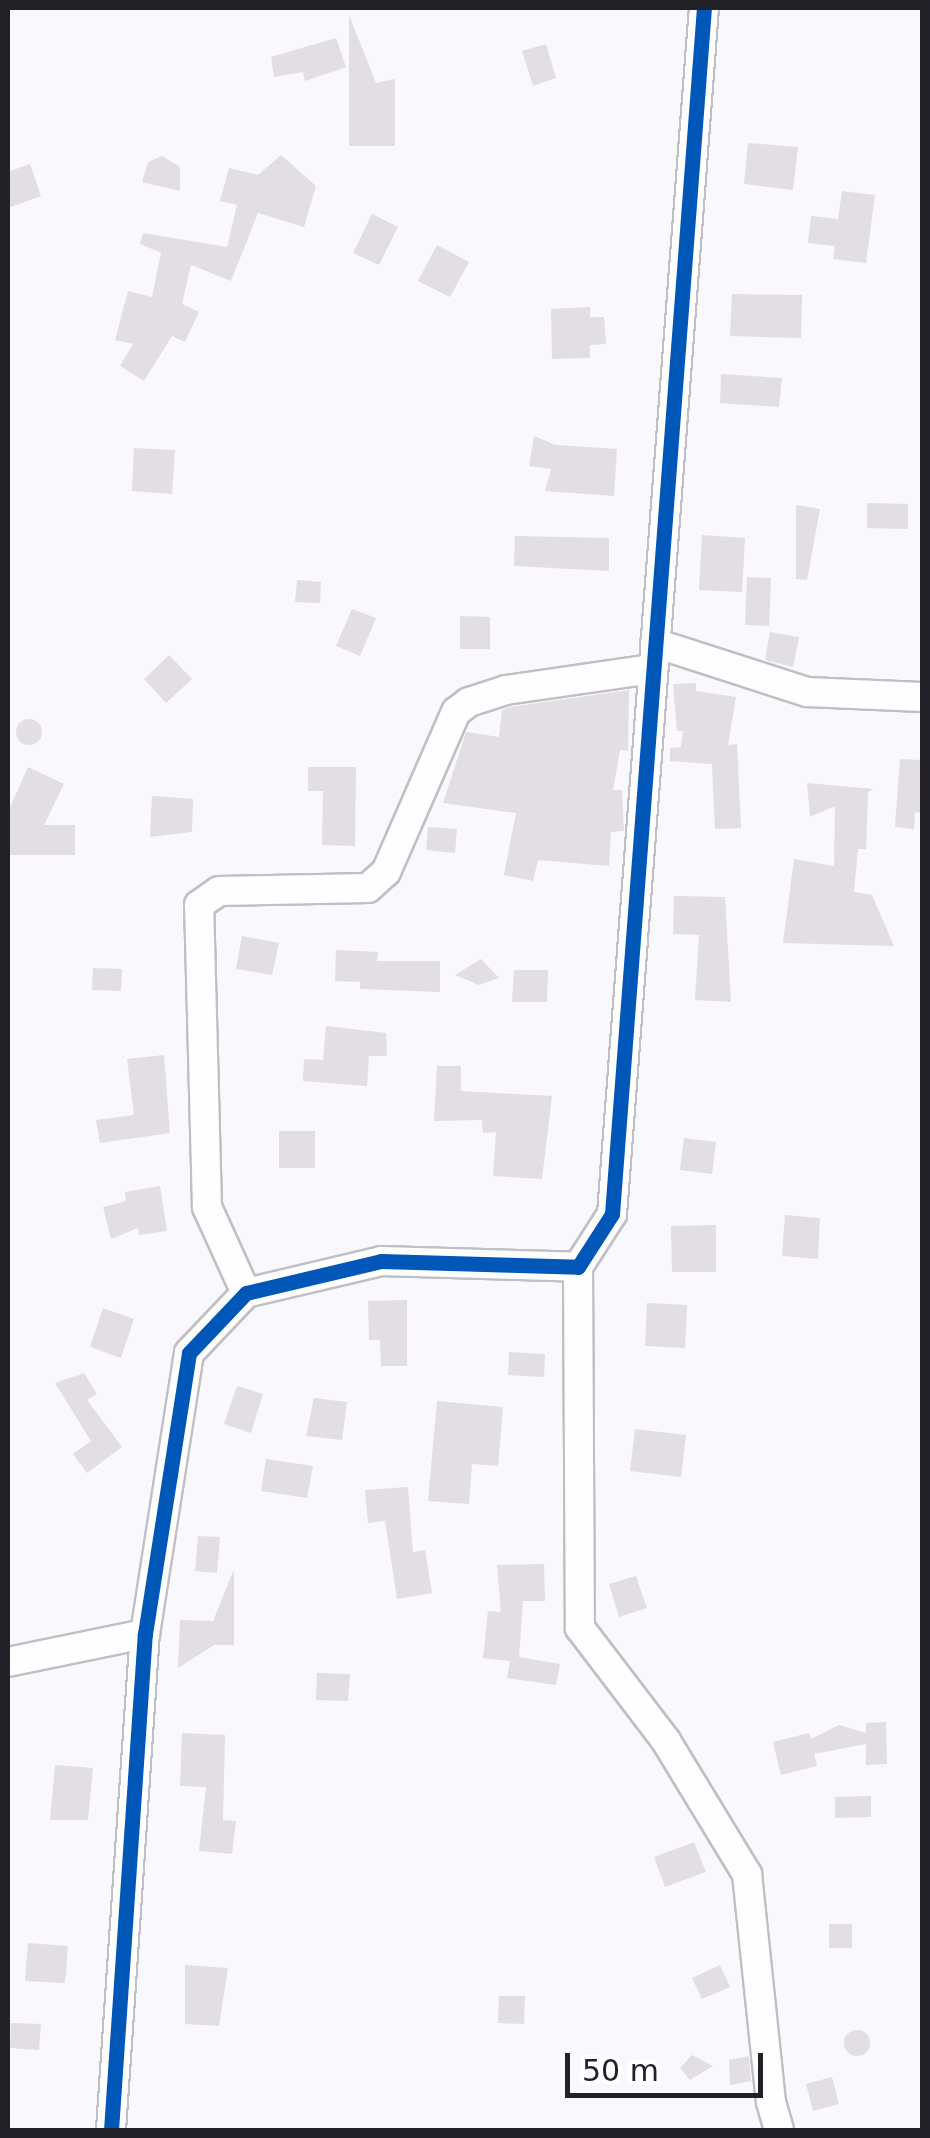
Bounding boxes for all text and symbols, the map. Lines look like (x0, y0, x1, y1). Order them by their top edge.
scale bar (570, 2033, 768, 2095)
text: 50 m (582, 2053, 659, 2088)

